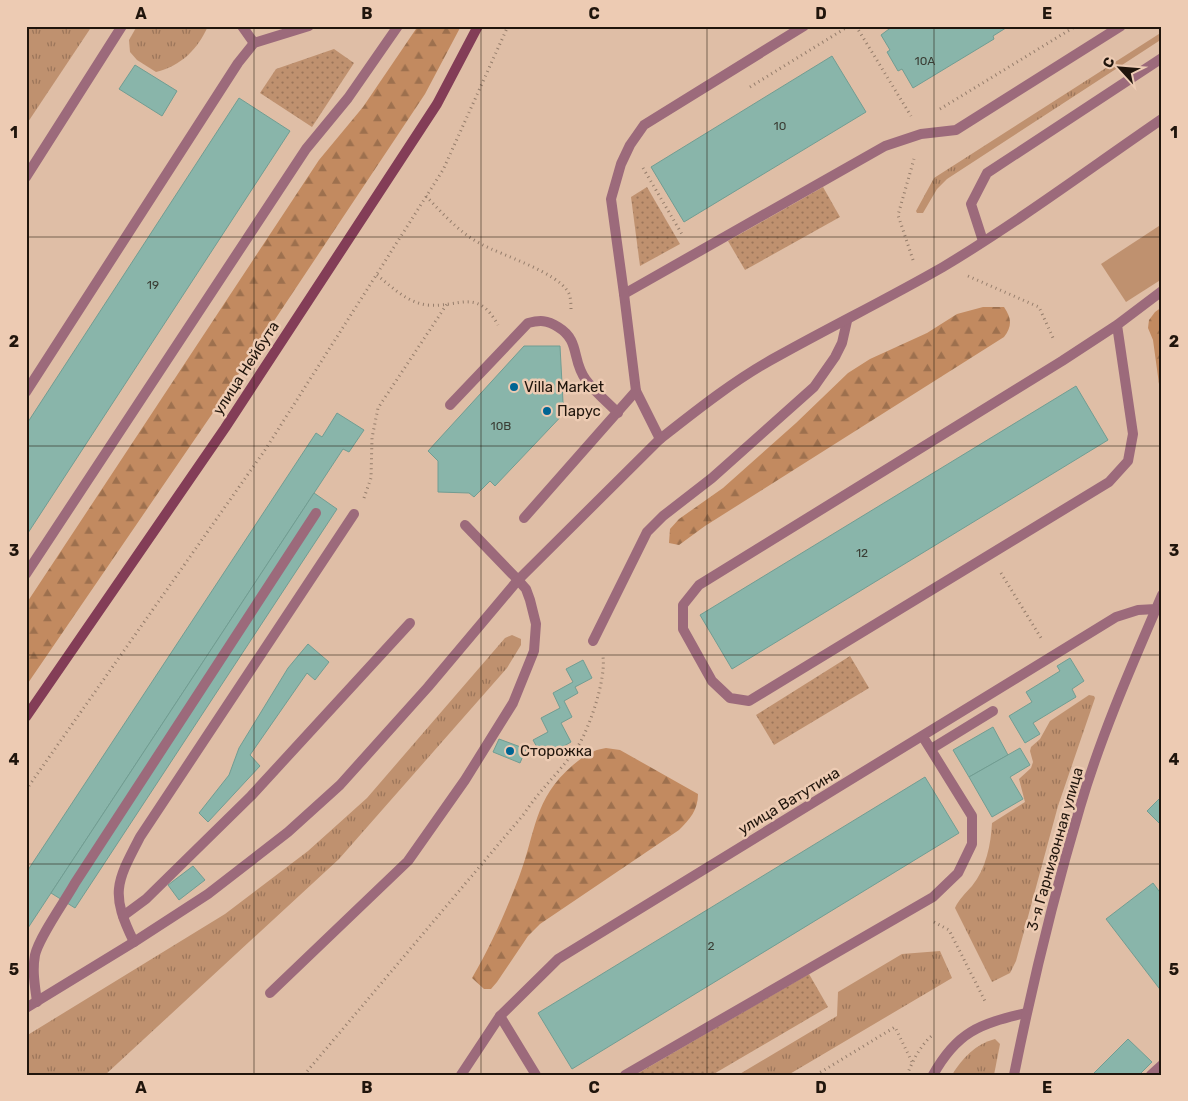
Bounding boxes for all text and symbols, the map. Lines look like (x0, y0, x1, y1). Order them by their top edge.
text: A (135, 4, 147, 23)
text: B (361, 4, 373, 23)
text: C (588, 4, 600, 23)
text: D (815, 4, 827, 23)
text: E (1042, 4, 1052, 23)
north arrow (1096, 42, 1146, 92)
house number: 10А (915, 54, 935, 68)
text: С (1099, 54, 1119, 71)
house number: 10 (774, 119, 786, 133)
text: 1 (10, 123, 18, 142)
text: 1 (1170, 123, 1178, 142)
house number: 19 (147, 278, 159, 292)
street label: улица Нейбута (209, 318, 283, 418)
text: 2 (9, 332, 19, 351)
text: 2 (1169, 332, 1179, 351)
place label: Villa Market (524, 378, 604, 396)
marker: Villa Market (508, 381, 520, 393)
place label: Парус (557, 402, 601, 420)
marker: Парус (541, 405, 553, 417)
house number: 10В (491, 419, 511, 433)
text: 3 (9, 541, 19, 560)
text: 3 (1169, 541, 1179, 560)
house number: 12 (856, 546, 868, 560)
place label: Сторожка (520, 742, 592, 760)
marker: Сторожка (504, 745, 516, 757)
text: 4 (9, 750, 20, 769)
text: 4 (1169, 750, 1180, 769)
street label: улица Ватутина (735, 764, 843, 838)
street label: 3-я Гарнизонная улица (1023, 765, 1087, 933)
house number: 2 (707, 939, 715, 953)
text: 5 (9, 960, 19, 979)
text: 5 (1169, 960, 1179, 979)
text: A (135, 1078, 147, 1097)
text: B (361, 1078, 373, 1097)
text: C (588, 1078, 600, 1097)
text: D (815, 1078, 827, 1097)
text: E (1042, 1078, 1052, 1097)

